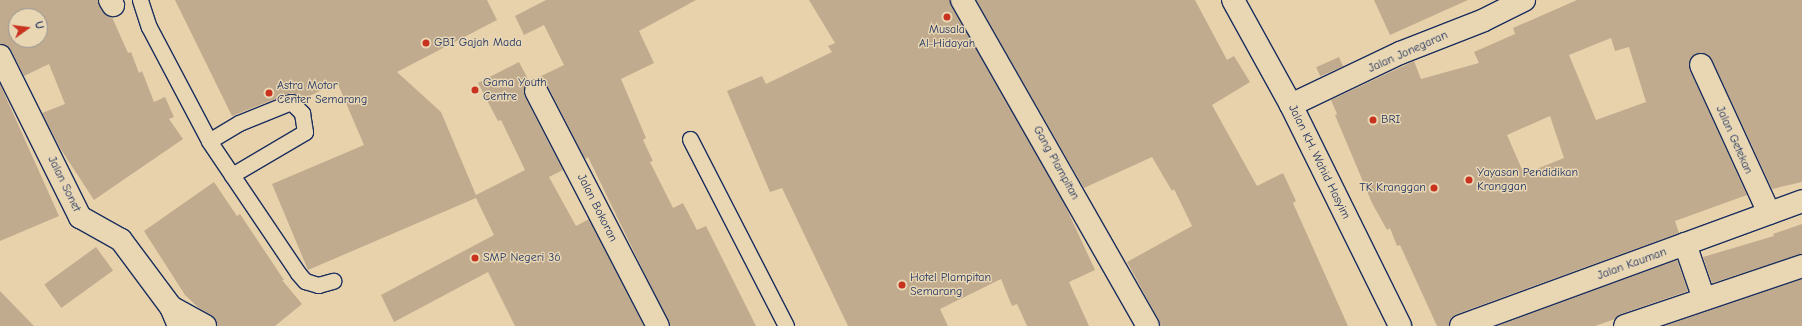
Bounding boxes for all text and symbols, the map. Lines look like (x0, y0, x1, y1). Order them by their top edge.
north arrow (8, 8, 48, 48)
marker: Musala Al-Hidayah (942, 12, 952, 22)
text: U (32, 20, 46, 30)
place label: Musala Al-Hidayah (919, 23, 975, 51)
street label: Jalan Jonegaran (1366, 28, 1450, 76)
place label: GBI Gajah Mada (434, 36, 522, 50)
marker: GBI Gajah Mada (421, 38, 431, 48)
place label: Gama Youth Centre (483, 76, 547, 104)
place label: Astra Motor Center Semarang (277, 79, 367, 107)
marker: Gama Youth Centre (470, 85, 480, 95)
marker: Astra Motor Center Semarang (264, 88, 274, 98)
street label: Jalan KH. Wahid Hasyim (1285, 102, 1353, 222)
street label: Jalan Getekan (1713, 104, 1755, 176)
place label: BRI (1381, 113, 1400, 127)
marker: BRI (1368, 115, 1378, 125)
street label: Gang Plampitan (1030, 124, 1082, 202)
street label: Jalan Sonet (44, 154, 84, 214)
place label: Yayasan Pendidikan Kranggan (1477, 166, 1578, 194)
street label: Jalan Bokoran (574, 172, 620, 244)
marker: Yayasan Pendidikan Kranggan (1464, 175, 1474, 185)
place label: TK Kranggan (1359, 181, 1426, 195)
marker: TK Kranggan (1429, 183, 1439, 193)
street label: Jalan Kauman (1595, 245, 1669, 283)
place label: SMP Negeri 36 (483, 251, 561, 265)
marker: SMP Negeri 36 (470, 253, 480, 263)
place label: Hotel Plampitan Semarang (910, 271, 991, 299)
marker: Hotel Plampitan Semarang (897, 280, 907, 290)

